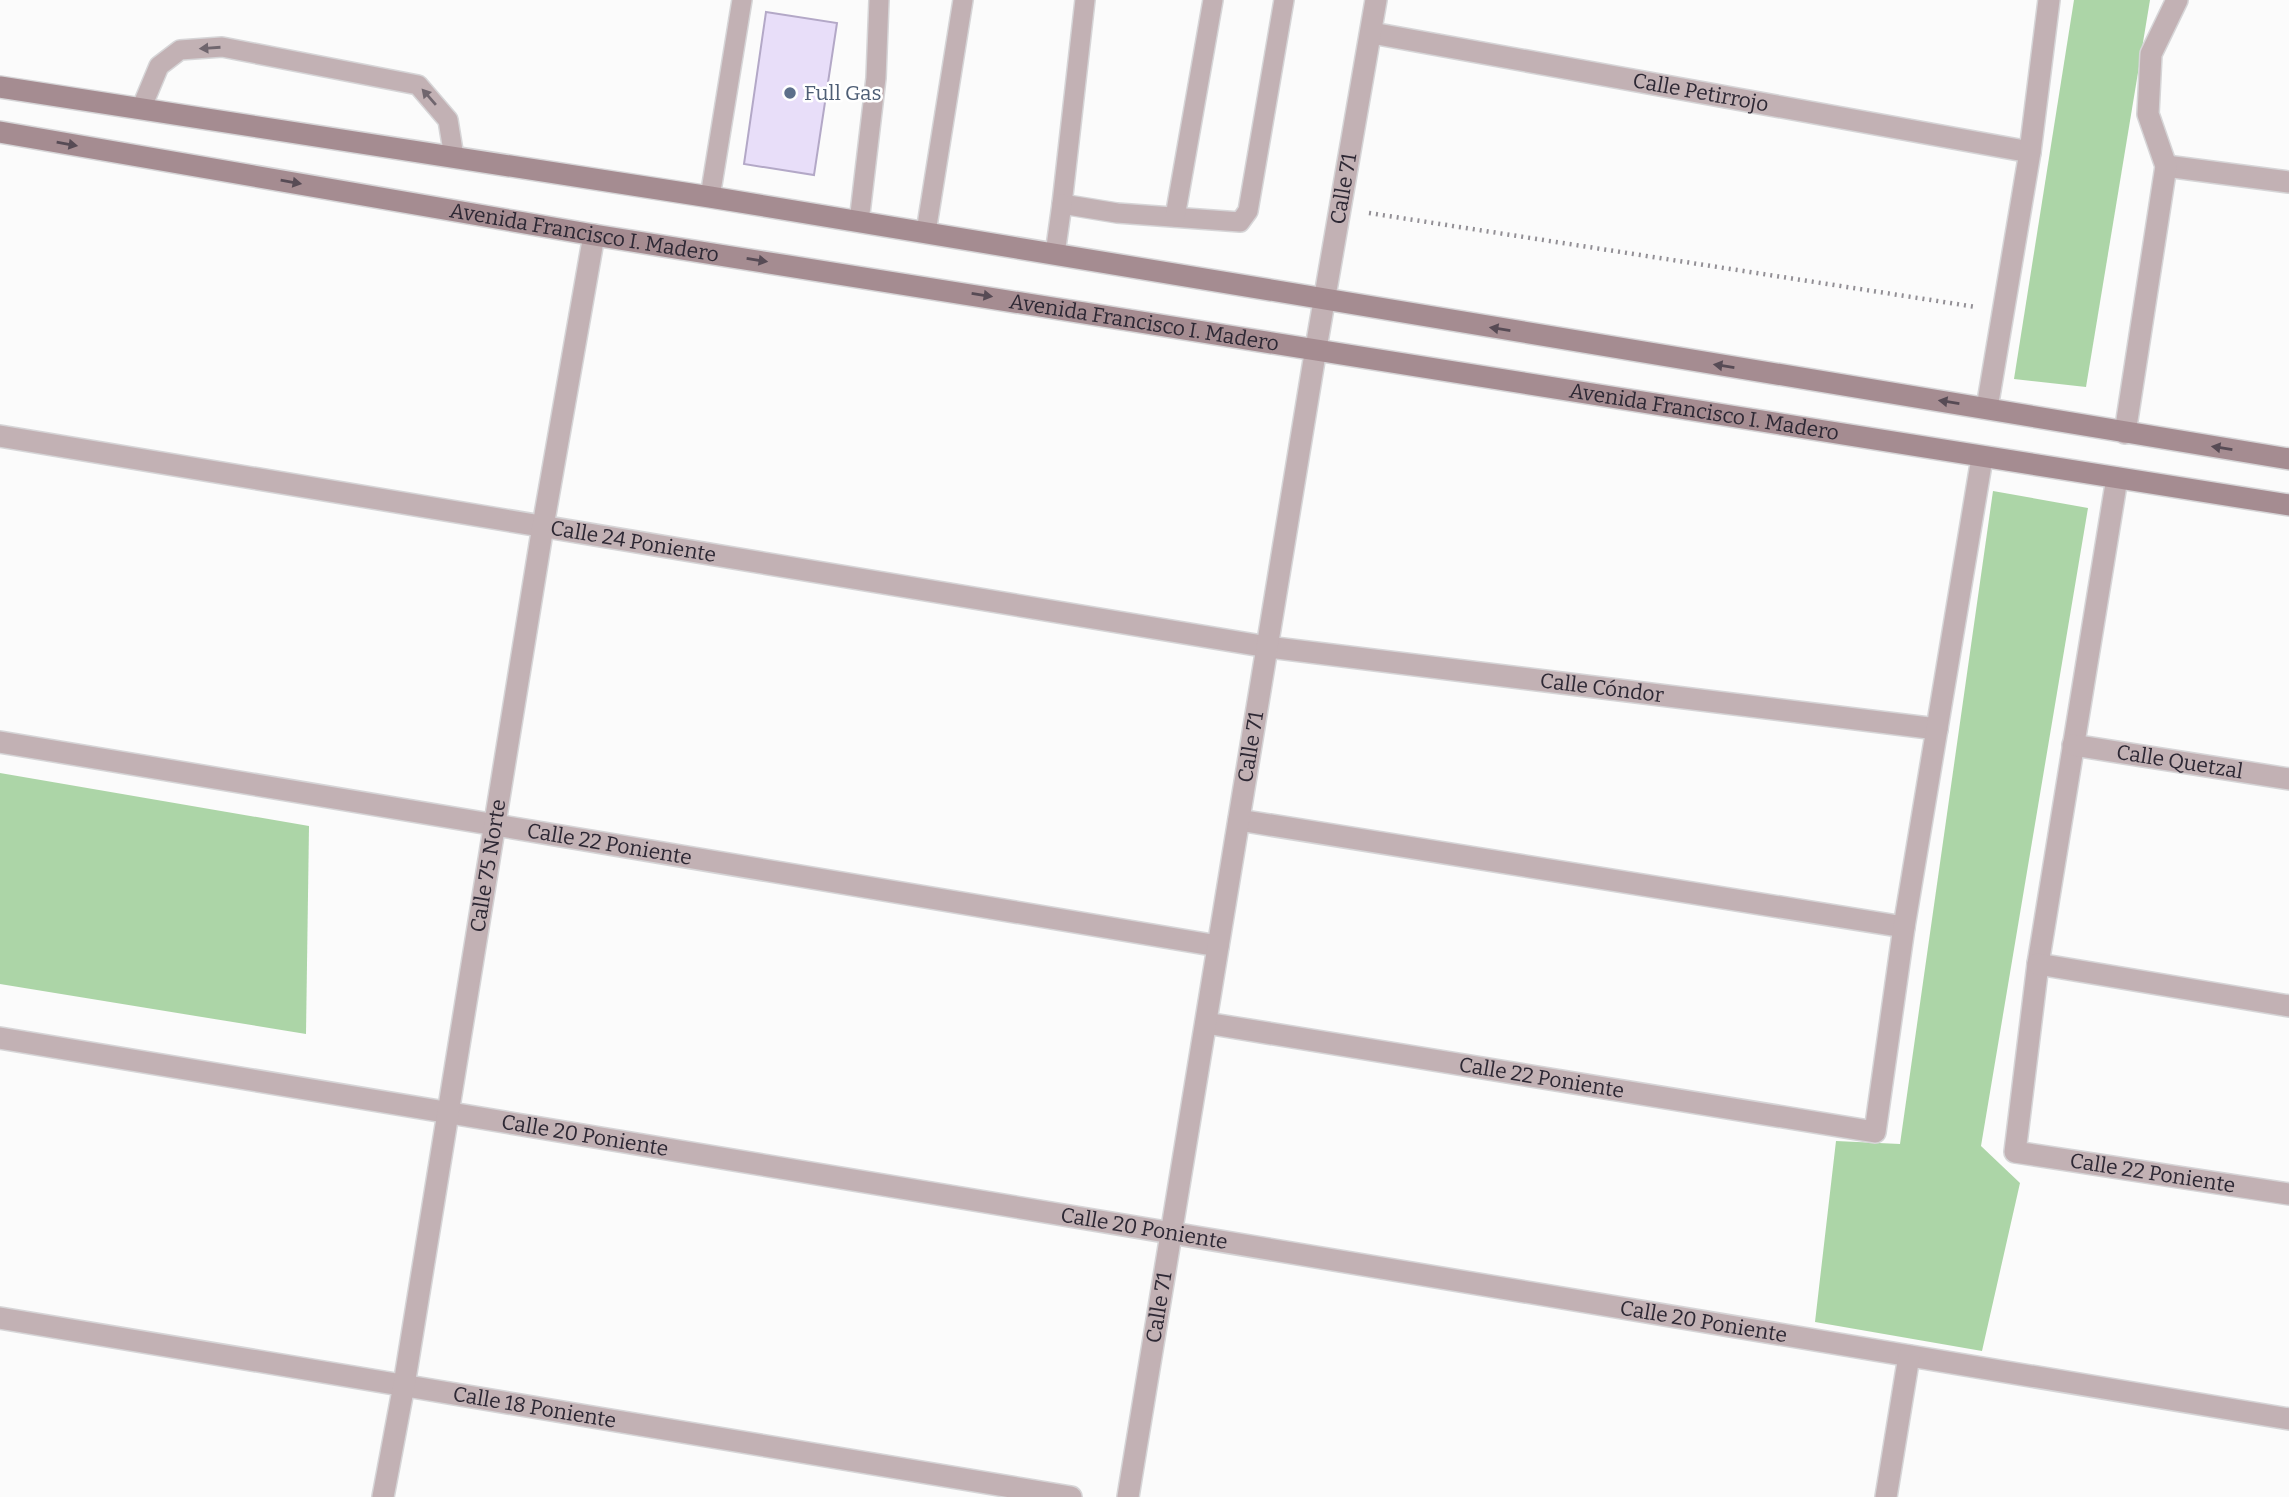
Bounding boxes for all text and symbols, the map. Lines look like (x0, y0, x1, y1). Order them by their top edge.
one-way arrow (199, 43, 221, 54)
street label: Calle Petirrojo (1631, 67, 1771, 117)
place label: Full Gas (804, 80, 882, 106)
marker: Full Gas (782, 85, 798, 101)
one-way arrow (422, 88, 437, 105)
one-way arrow (56, 138, 78, 149)
street label: Calle 71 (1325, 151, 1362, 226)
one-way arrow (280, 177, 302, 188)
street label: Avenida Francisco I. Madero (448, 197, 721, 268)
one-way arrow (747, 255, 769, 266)
street label: Avenida Francisco I. Madero (1008, 288, 1281, 357)
one-way arrow (971, 290, 993, 301)
one-way arrow (1489, 323, 1511, 334)
one-way arrow (1713, 360, 1735, 371)
street label: Avenida Francisco I. Madero (1567, 378, 1841, 446)
one-way arrow (1938, 396, 1960, 407)
one-way arrow (2210, 442, 2232, 453)
street label: Calle 24 Poniente (548, 515, 718, 568)
street label: Calle Cóndor (1539, 667, 1666, 708)
street label: Calle 71 (1232, 709, 1269, 784)
street label: Calle Quetzal (2114, 739, 2245, 785)
street label: Calle 75 Norte (464, 797, 512, 934)
street label: Calle 22 Poniente (525, 817, 694, 871)
street label: Calle 22 Poniente (1457, 1051, 1626, 1104)
street label: Calle 20 Poniente (499, 1109, 670, 1162)
street label: Calle 22 Poniente (2068, 1148, 2237, 1199)
street label: Calle 20 Poniente (1059, 1202, 1230, 1255)
street label: Calle 71 (1140, 1270, 1178, 1345)
street label: Calle 20 Poniente (1618, 1295, 1789, 1348)
street label: Calle 18 Poniente (451, 1381, 618, 1434)

